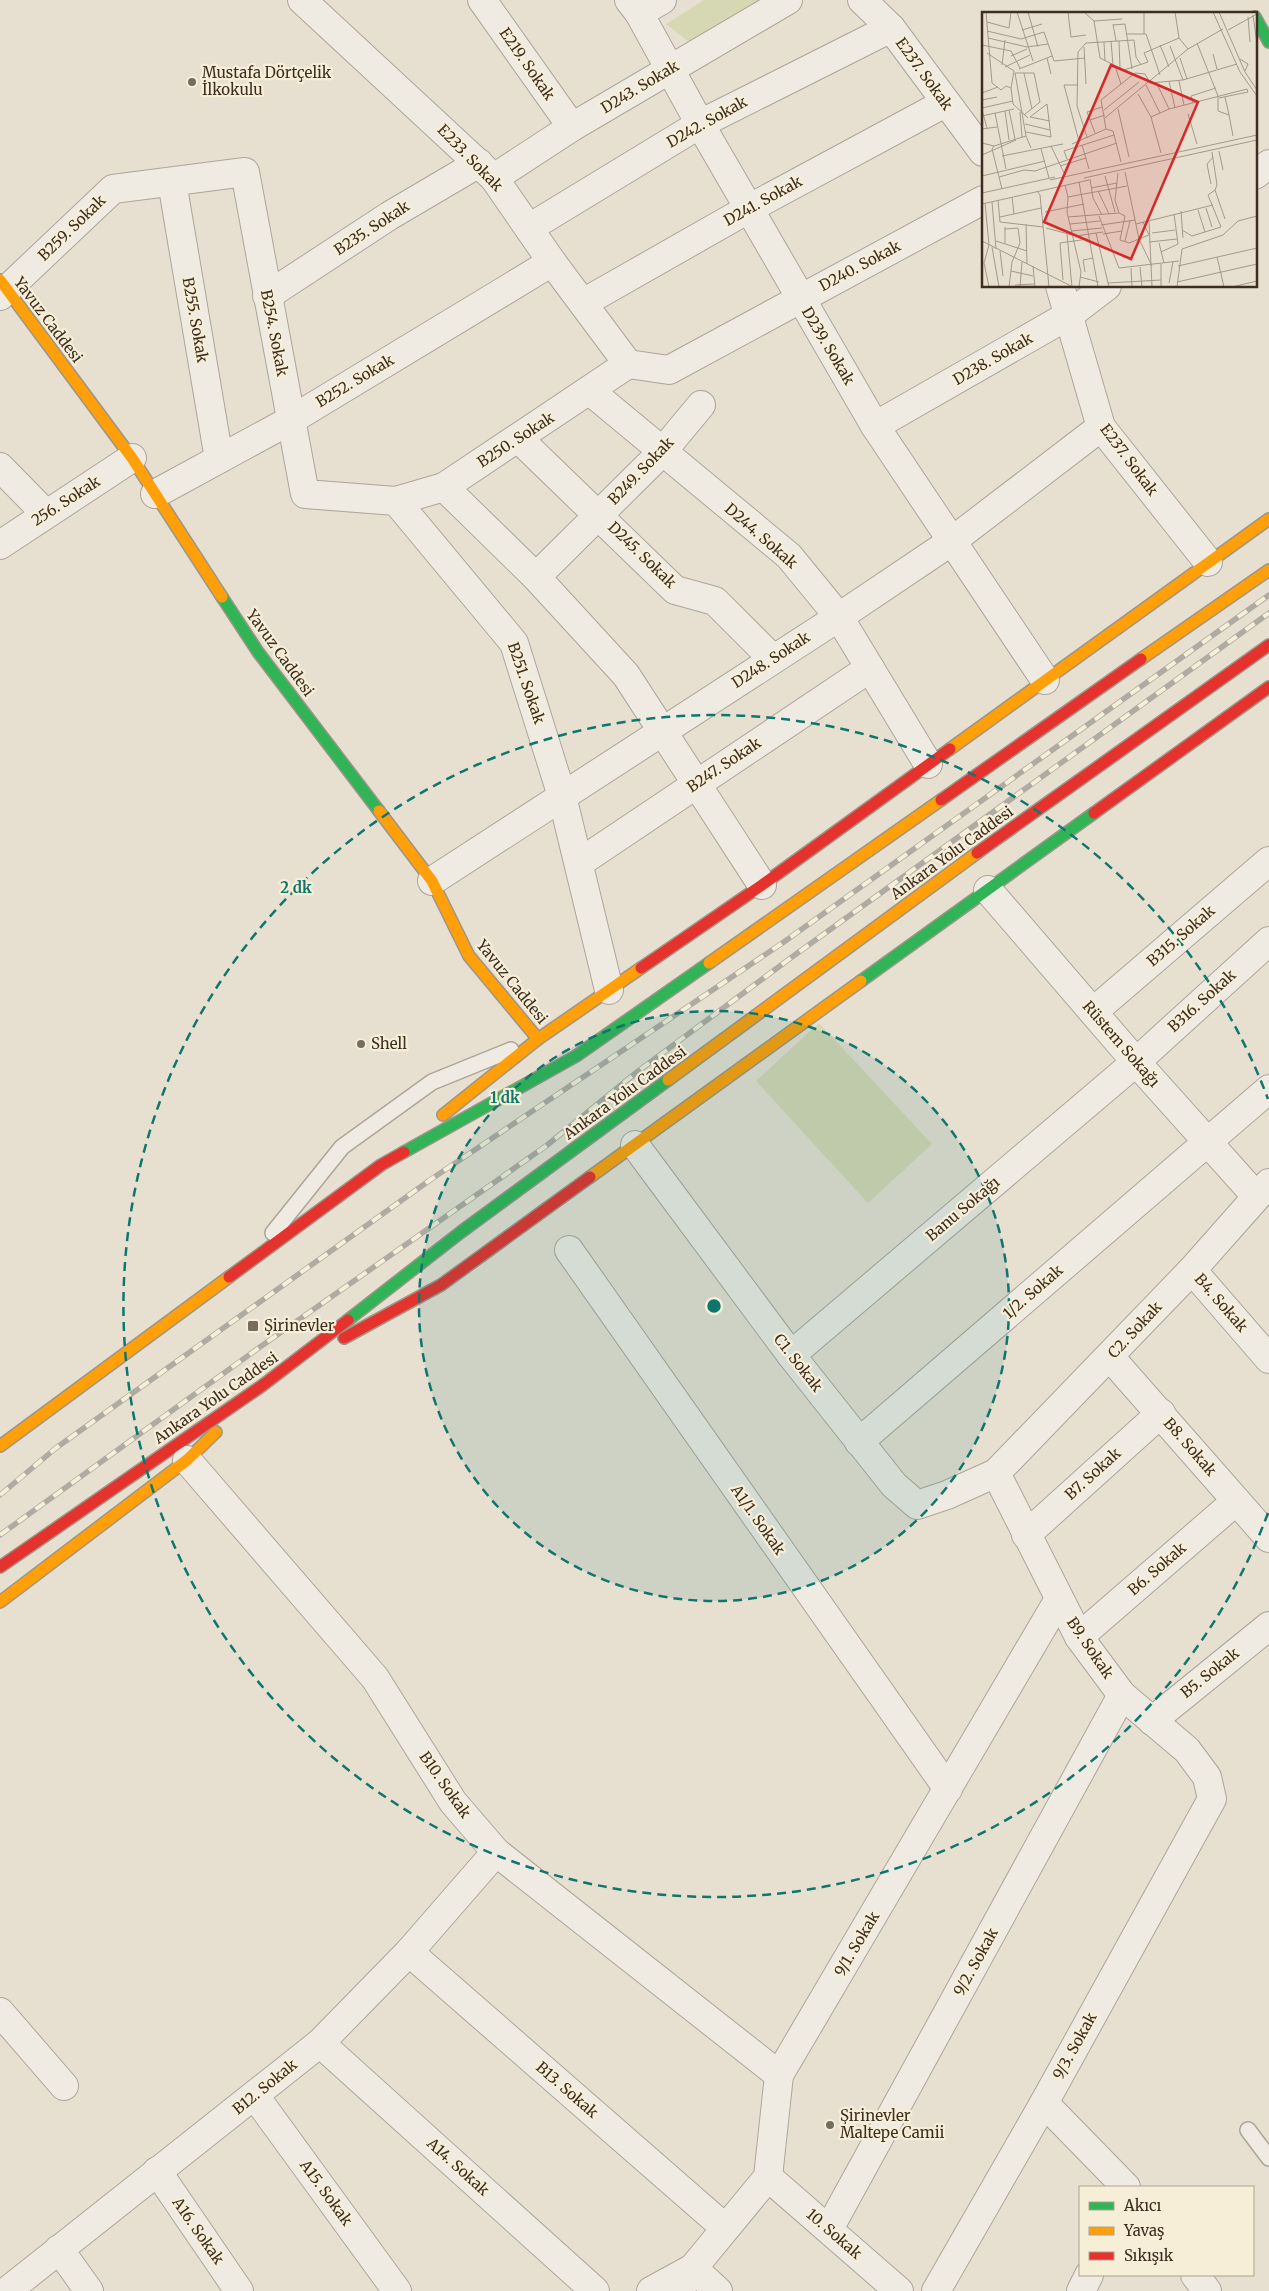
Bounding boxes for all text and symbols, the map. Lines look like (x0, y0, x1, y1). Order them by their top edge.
inset map (982, 12, 1256, 288)
street label: E219. Sokak (495, 24, 560, 104)
street label: E237. Sokak (892, 34, 957, 114)
street label: D243. Sokak (597, 56, 683, 117)
place label: Mustafa Dörtçelik İlkokulu (202, 63, 332, 99)
marker: Mustafa Dörtçelik İlkokulu (186, 76, 198, 88)
street label: D242. Sokak (663, 91, 751, 151)
street label: E233. Sokak (434, 120, 507, 196)
street label: D241. Sokak (720, 171, 806, 230)
street label: B259. Sokak (34, 190, 110, 265)
street label: B235. Sokak (330, 196, 413, 259)
street label: D240. Sokak (816, 236, 904, 295)
street label: Yavuz Caddesi (9, 272, 87, 366)
street label: B255. Sokak (179, 276, 212, 365)
street label: B254. Sokak (257, 288, 292, 378)
street label: D239. Sokak (798, 303, 859, 389)
street label: D238. Sokak (950, 328, 1036, 389)
street label: B252. Sokak (312, 350, 398, 411)
street label: B250. Sokak (474, 407, 558, 471)
street label: E237. Sokak (1096, 420, 1163, 500)
street label: B249. Sokak (604, 433, 678, 508)
street label: 256. Sokak (28, 471, 104, 530)
street label: D244. Sokak (721, 499, 802, 573)
street label: D245. Sokak (604, 517, 681, 592)
street label: Yavuz Caddesi (242, 605, 318, 700)
street label: D248. Sokak (728, 627, 814, 692)
street label: B251. Sokak (504, 640, 549, 727)
street label: B247. Sokak (683, 733, 765, 796)
street label: Ankara Yolu Caddesi (886, 802, 1017, 904)
text: 2 dk (280, 878, 312, 897)
street label: B315. Sokak (1143, 901, 1219, 970)
street label: Yavuz Caddesi (472, 935, 552, 1028)
street label: B316. Sokak (1164, 965, 1240, 1036)
street label: Rüstem Sokağı (1079, 997, 1164, 1091)
place label: Shell (371, 1034, 407, 1053)
marker: Shell (355, 1038, 367, 1050)
street label: Ankara Yolu Caddesi (559, 1042, 690, 1144)
text: 1 dk (490, 1088, 520, 1107)
street label: Banu Sokağı (922, 1172, 1004, 1245)
street label: 1/2. Sokak (999, 1260, 1067, 1323)
street label: B4. Sokak (1191, 1270, 1252, 1336)
centre of rings (705, 1297, 723, 1315)
street label: C2. Sokak (1104, 1297, 1166, 1362)
place label: Şirinevler (264, 1316, 335, 1335)
marker: Şirinevler (246, 1319, 260, 1333)
street label: C1. Sokak (770, 1330, 827, 1396)
street label: Ankara Yolu Caddesi (149, 1348, 282, 1448)
street label: B8. Sokak (1160, 1414, 1221, 1480)
street label: B7. Sokak (1061, 1443, 1125, 1504)
street label: A1/1. Sokak (727, 1480, 790, 1559)
street label: B6. Sokak (1124, 1538, 1190, 1599)
street label: B9. Sokak (1063, 1613, 1118, 1682)
street label: B5. Sokak (1177, 1643, 1243, 1702)
street label: B10. Sokak (416, 1748, 476, 1822)
street label: 9/1. Sokak (830, 1907, 884, 1980)
street label: 9/2. Sokak (949, 1924, 1002, 1999)
street label: 9/3. Sokak (1048, 2009, 1101, 2083)
street label: B12. Sokak (229, 2055, 301, 2118)
street label: B13. Sokak (532, 2057, 603, 2122)
place label: Şirinevler Maltepe Camii (840, 2106, 944, 2142)
marker: Şirinevler Maltepe Camii (824, 2119, 836, 2131)
street label: A14. Sokak (422, 2133, 494, 2200)
street label: A15. Sokak (296, 2155, 357, 2230)
legend (1079, 2186, 1254, 2276)
street label: A16. Sokak (168, 2193, 229, 2268)
text: Akıcı (1123, 2196, 1162, 2215)
street label: 10. Sokak (803, 2204, 866, 2263)
text: Yavaş (1123, 2221, 1164, 2240)
text: Sıkışık (1124, 2246, 1174, 2265)

